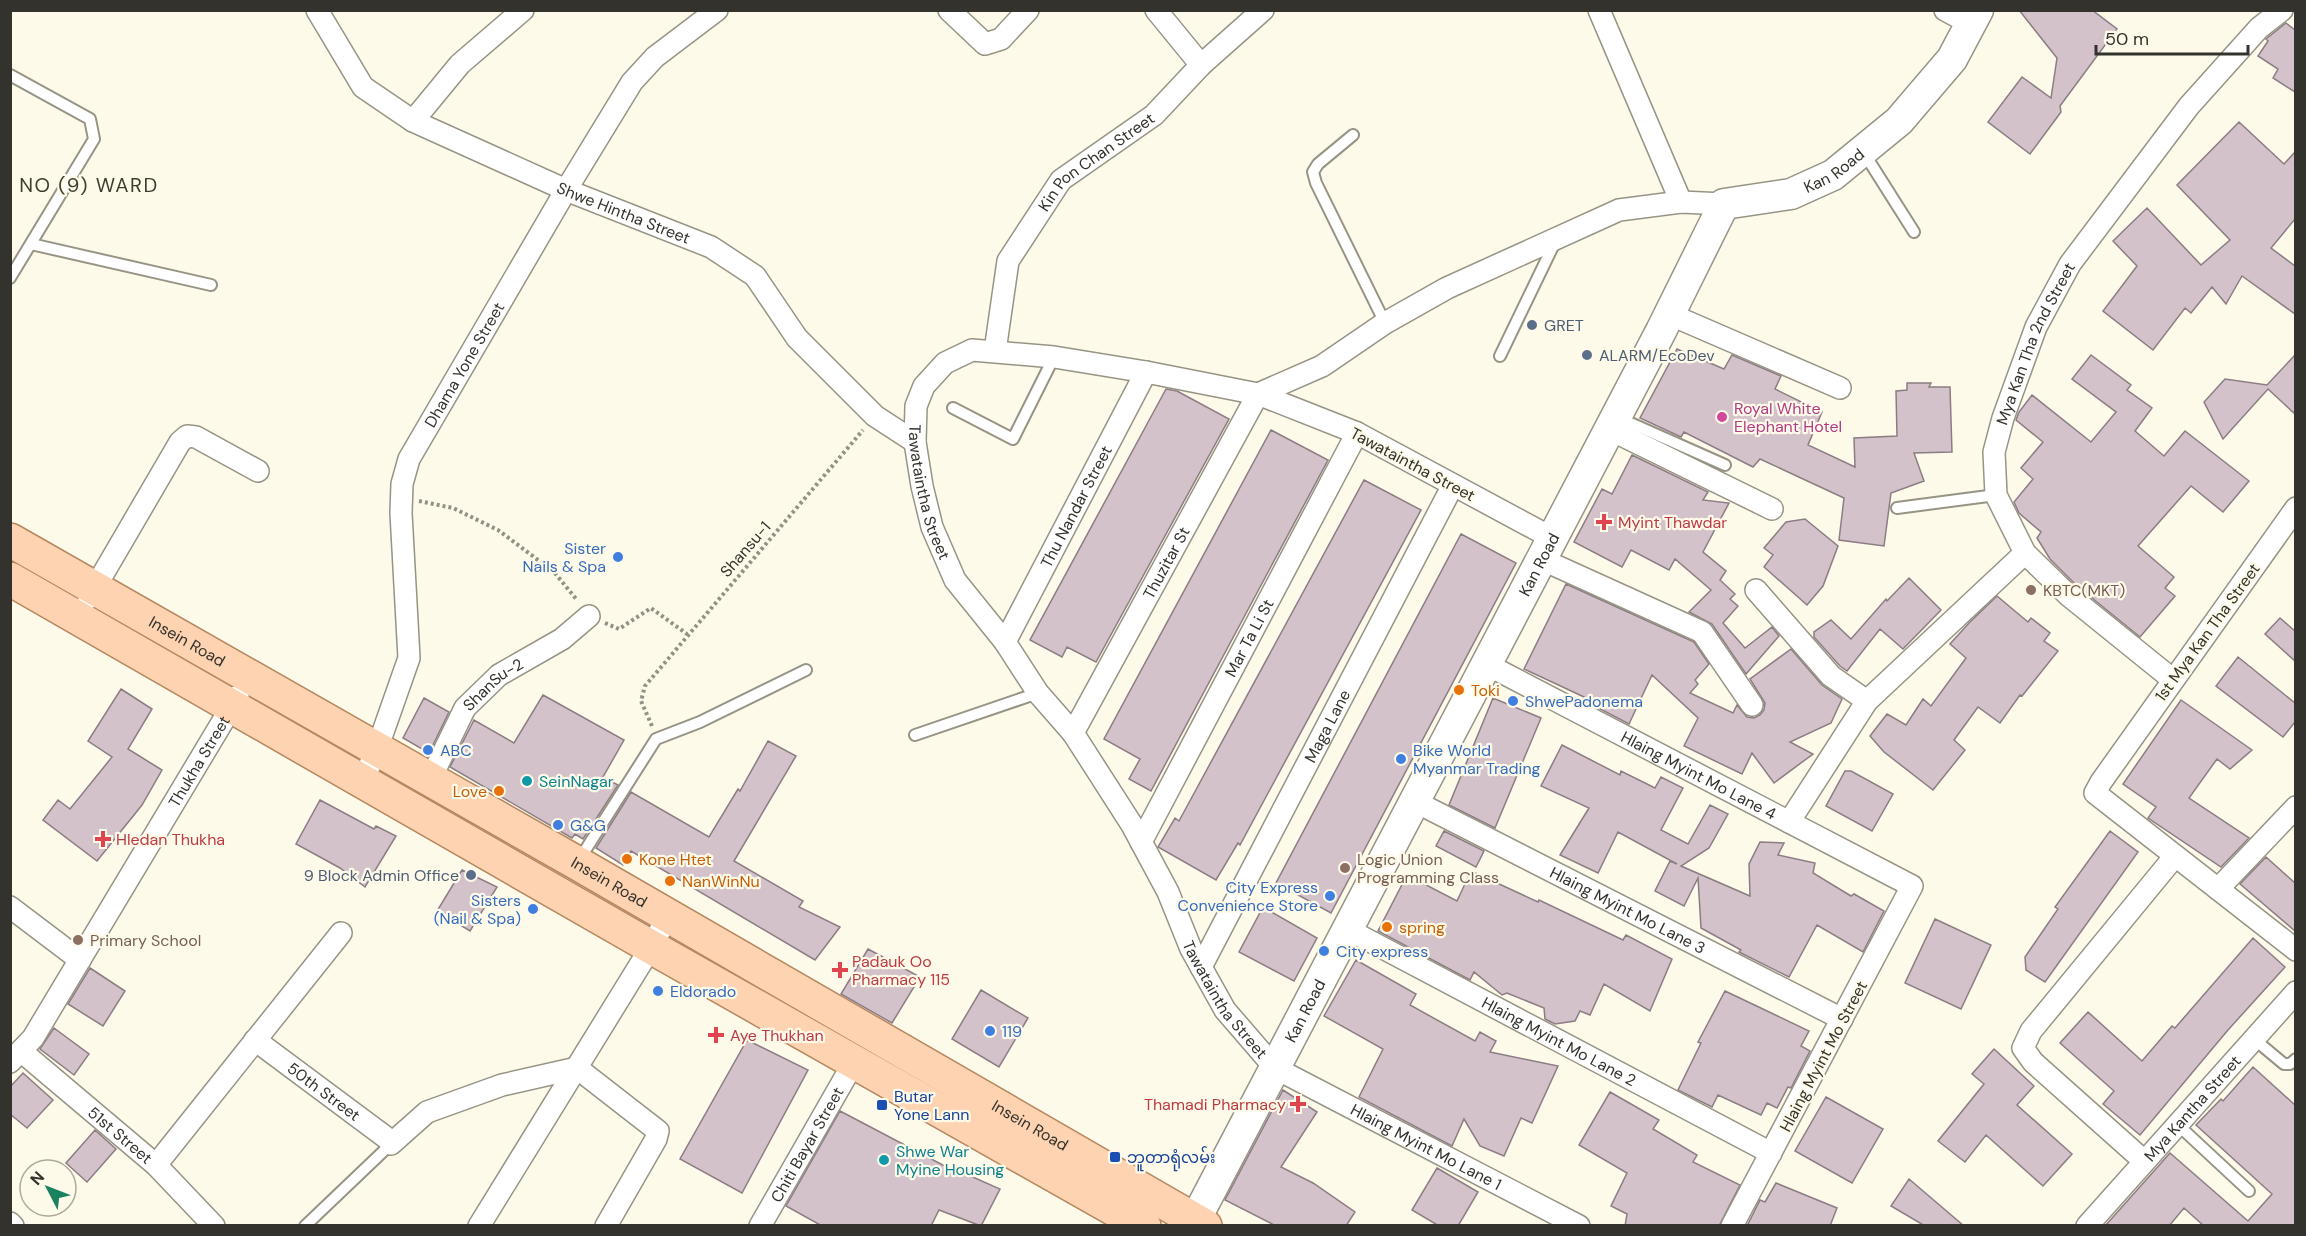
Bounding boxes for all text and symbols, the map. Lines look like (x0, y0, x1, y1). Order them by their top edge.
scale bar (2096, 18, 2248, 56)
text: 50 m (2105, 27, 2149, 51)
street label: Kin Pon Chan Street (1033, 108, 1159, 215)
street label: Kan Road (1800, 144, 1869, 198)
district label: NO (9) WARD (19, 172, 159, 198)
street label: Shwe Hintha Street (553, 177, 693, 249)
street label: Mya Kan Tha 2nd Street (1991, 259, 2080, 428)
street label: Dhama Yone Street (420, 298, 509, 431)
place label: GRET (1544, 315, 1584, 336)
marker: GRET (1525, 318, 1539, 332)
place label: ALARM/EcoDev (1599, 345, 1715, 366)
marker: ALARM/EcoDev (1580, 348, 1594, 362)
place label: Royal White Elephant Hotel (1734, 398, 1842, 437)
marker: Royal White Elephant Hotel (1715, 410, 1729, 424)
street label: Tawataintha Street (1347, 423, 1479, 506)
street label: Tawataintha Street (904, 424, 955, 563)
street label: Thu Nandar Street (1036, 442, 1117, 571)
place label: Myint Thawdar (1618, 512, 1727, 533)
marker: Myint Thawdar (1595, 513, 1613, 531)
street label: Shansu-1 (715, 517, 775, 582)
street label: Thuzitar St (1138, 523, 1195, 603)
street label: Kan Road (1514, 529, 1564, 600)
place label: Sister Nails & Spa (523, 538, 606, 577)
marker: Sister Nails & Spa (611, 550, 625, 564)
street label: 1st Mya Kan Tha Street (2150, 559, 2265, 705)
place label: KBTC(MKT) (2043, 580, 2125, 601)
marker: KBTC(MKT) (2024, 583, 2038, 597)
street label: Mar Ta Li St (1220, 595, 1279, 681)
street label: Insein Road (145, 611, 229, 671)
street label: ShanSu-2 (458, 653, 527, 715)
place label: Toki (1471, 680, 1500, 701)
marker: Toki (1452, 683, 1466, 697)
street label: Maga Lane (1300, 686, 1355, 766)
place label: ShwePadonema (1525, 691, 1643, 712)
marker: ShwePadonema (1506, 694, 1520, 708)
street label: Thukha Street (164, 712, 235, 811)
street label: Hlaing Myint Mo Lane 4 (1617, 726, 1780, 825)
place label: ABC (440, 740, 472, 761)
place label: Bike World Myanmar Trading (1413, 740, 1541, 779)
marker: ABC (421, 743, 435, 757)
marker: Bike World Myanmar Trading (1394, 752, 1408, 766)
place label: SeinNagar (539, 771, 614, 792)
marker: SeinNagar (520, 774, 534, 788)
place label: Love (453, 781, 487, 802)
marker: Love (492, 784, 506, 798)
place label: G&G (570, 815, 606, 836)
marker: G&G (551, 818, 565, 832)
place label: Hledan Thukha (116, 829, 225, 850)
marker: Hledan Thukha (94, 830, 112, 848)
place label: Kone Htet (639, 849, 712, 870)
place label: Logic Union Programming Class (1357, 849, 1499, 888)
street label: Insein Road (567, 852, 651, 912)
marker: Kone Htet (620, 852, 634, 866)
marker: Logic Union Programming Class (1338, 861, 1352, 875)
street label: Hlaing Myint Mo Lane 3 (1546, 862, 1709, 959)
place label: 9 Block Admin Office (304, 865, 459, 886)
marker: 9 Block Admin Office (464, 868, 478, 882)
place label: NanWinNu (682, 871, 760, 892)
marker: NanWinNu (663, 874, 677, 888)
place label: City Express Convenience Store (1178, 877, 1318, 916)
marker: City Express Convenience Store (1323, 889, 1337, 903)
place label: Sisters (Nail & Spa) (434, 890, 521, 929)
marker: Sisters (Nail & Spa) (526, 902, 540, 916)
place label: spring (1399, 917, 1445, 938)
marker: spring (1380, 920, 1394, 934)
place label: Primary School (90, 930, 201, 951)
marker: Primary School (71, 933, 85, 947)
street label: Tawataintha Street (1178, 937, 1272, 1063)
place label: City express (1336, 941, 1428, 962)
marker: City express (1317, 944, 1331, 958)
place label: Padauk Oo Pharmacy 115 (852, 951, 950, 990)
marker: Padauk Oo Pharmacy 115 (833, 963, 847, 977)
street label: Kan Road (1280, 976, 1330, 1046)
street label: Hlaing Myint Mo Street (1775, 977, 1872, 1135)
place label: Eldorado (670, 981, 736, 1002)
marker: Eldorado (651, 984, 665, 998)
street label: Hlaing Myint Mo Lane 2 (1478, 992, 1640, 1091)
place label: 119 (1002, 1021, 1022, 1042)
marker: 119 (983, 1024, 997, 1038)
place label: Aye Thukhan (730, 1025, 824, 1046)
marker: Aye Thukhan (707, 1026, 725, 1044)
street label: Mya Kantha Street (2140, 1051, 2246, 1166)
street label: 50th Street (283, 1058, 364, 1126)
street label: Chiti Bayar Street (766, 1083, 849, 1206)
place label: Butar Yone Lann (894, 1086, 969, 1125)
place label: Thamadi Pharmacy (1144, 1094, 1286, 1115)
street label: Insein Road (988, 1095, 1072, 1156)
marker: Thamadi Pharmacy (1291, 1097, 1305, 1111)
marker: Butar Yone Lann (875, 1098, 889, 1112)
street label: Hlaing Myint Mo Lane 1 (1347, 1099, 1505, 1195)
street label: 51st Street (83, 1102, 157, 1169)
place label: Shwe War Myine Housing (896, 1141, 1004, 1180)
place label: ဘူတာရုံလမ်း (1127, 1146, 1215, 1172)
marker: ဘူတာရုံလမ်း (1108, 1150, 1122, 1164)
marker: Shwe War Myine Housing (877, 1153, 891, 1167)
north arrow (18, 1158, 78, 1218)
text: N (26, 1167, 49, 1190)

